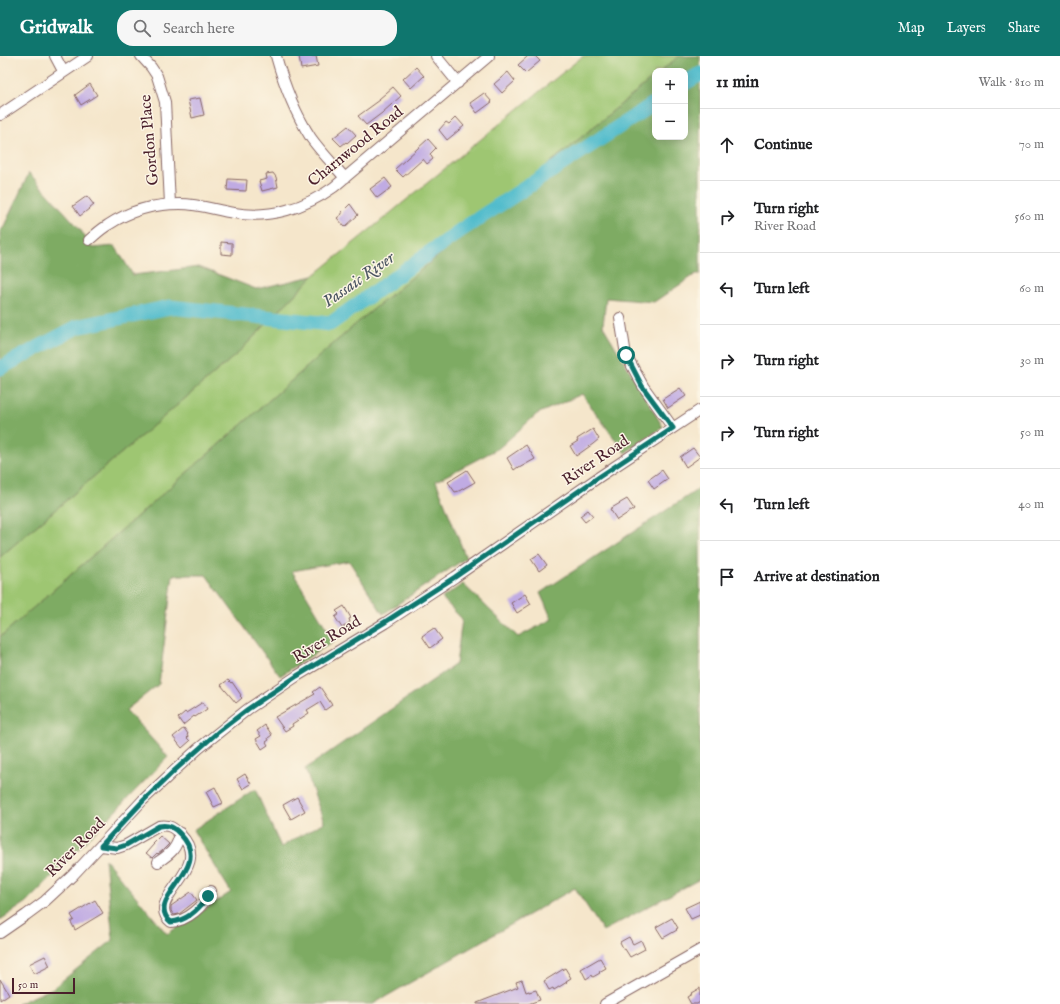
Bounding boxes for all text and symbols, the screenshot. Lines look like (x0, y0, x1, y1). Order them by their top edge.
search box (117, 10, 397, 46)
text: Gridwalk (20, 16, 93, 40)
icon: search (131, 17, 153, 39)
text: Search here (163, 19, 235, 38)
text: Map (898, 19, 925, 37)
text: Layers (947, 19, 986, 37)
text: Share (1008, 19, 1040, 37)
map controls (652, 68, 688, 140)
button: + (652, 68, 688, 104)
text: 11 min (716, 72, 759, 93)
text: Walk · 810 m (979, 74, 1044, 91)
street label: Gordon Place (136, 94, 164, 186)
street label: Charnwood Road (304, 102, 408, 192)
button: − (652, 104, 688, 140)
icon: ahead (716, 134, 738, 156)
text: Continue (754, 135, 812, 154)
text: 70 m (1019, 136, 1044, 153)
text: Turn right (754, 199, 819, 218)
icon: right (716, 206, 738, 228)
text: 560 m (1015, 208, 1044, 225)
text: River Road (754, 218, 816, 235)
water label: Passaic River (319, 247, 400, 312)
icon: left (716, 278, 738, 300)
text: Turn left (754, 279, 810, 298)
text: 60 m (1019, 280, 1044, 297)
route start (617, 346, 635, 364)
icon: right (716, 350, 738, 372)
text: Turn right (754, 351, 819, 370)
text: 30 m (1020, 352, 1044, 369)
icon: right (716, 422, 738, 444)
text: Turn right (754, 423, 819, 442)
text: 50 m (1020, 424, 1044, 441)
street label: River Road (559, 431, 634, 491)
icon: left (716, 494, 738, 516)
text: Turn left (754, 495, 810, 514)
text: 40 m (1018, 496, 1044, 513)
icon: arrive (716, 566, 738, 588)
text: Arrive at destination (754, 567, 880, 586)
street label: River Road (289, 612, 365, 668)
street label: River Road (42, 814, 110, 882)
route end (199, 887, 217, 905)
scale bar (12, 976, 75, 995)
text: 50 m (18, 978, 38, 992)

